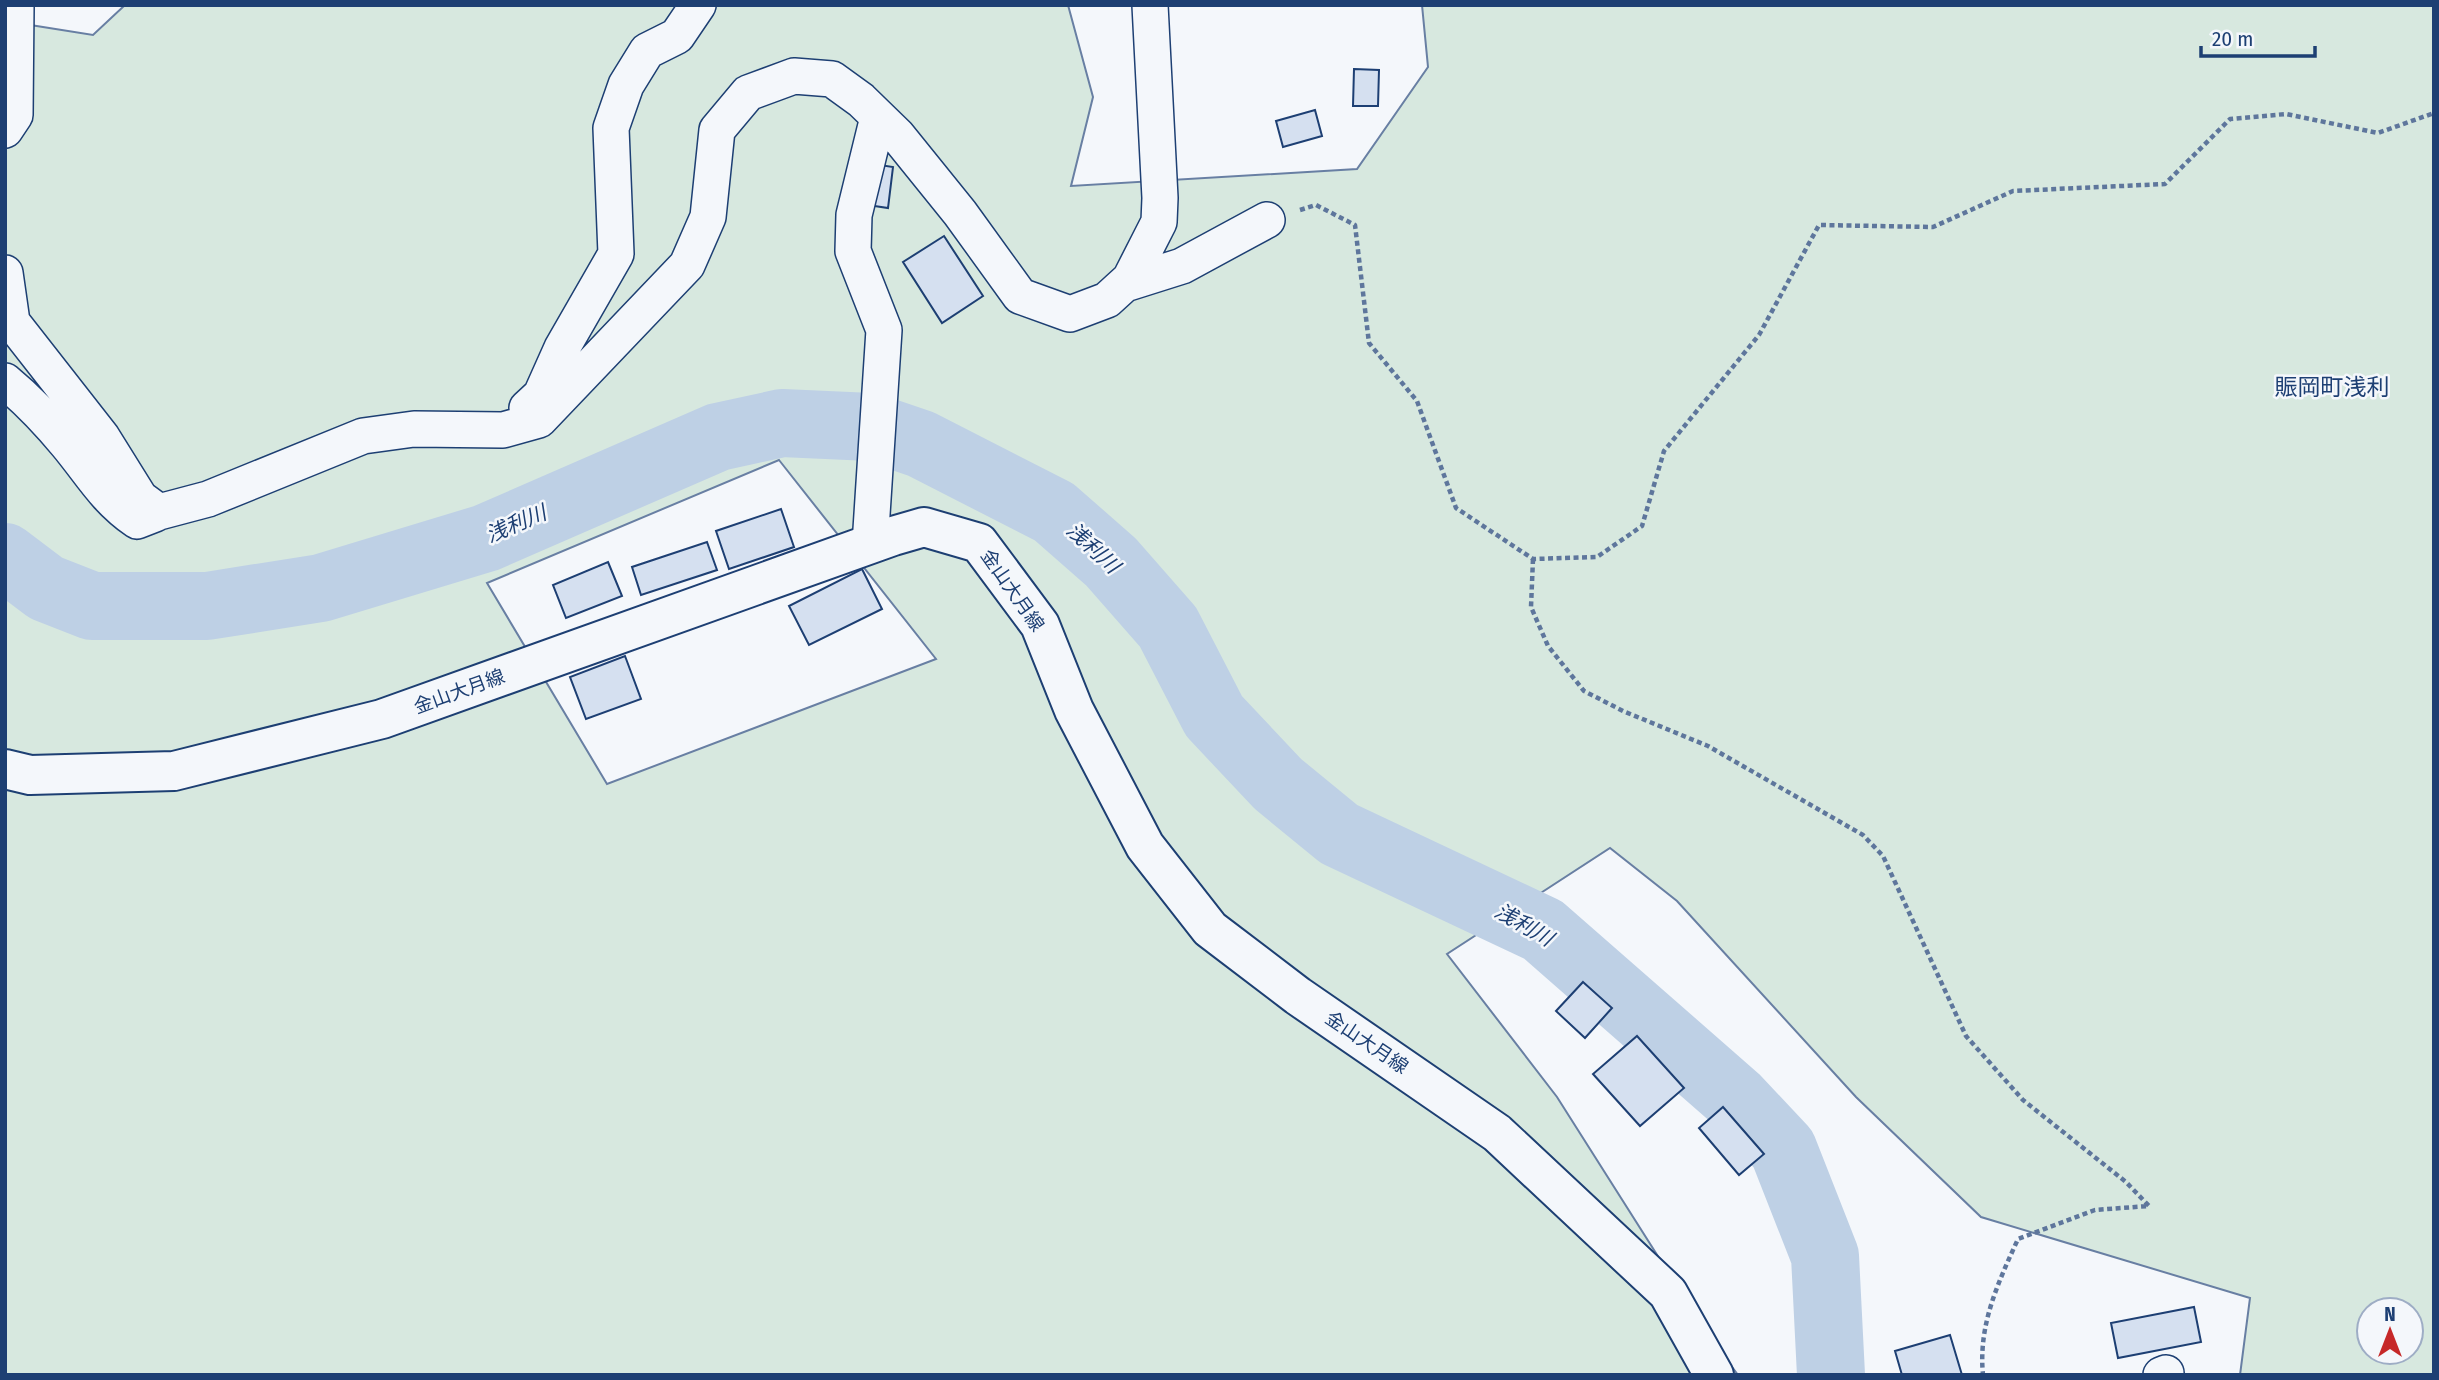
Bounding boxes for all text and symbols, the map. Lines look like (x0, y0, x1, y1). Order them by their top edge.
scale bar (2201, 14, 2315, 58)
text: 20 m (2212, 26, 2253, 52)
district label: 賑岡町浅利 (2275, 373, 2390, 401)
water label: 浅利川 (482, 499, 552, 548)
water label: 浅利川 (1061, 517, 1126, 580)
street label: 金山大月線 (976, 545, 1049, 636)
street label: 金山大月線 (411, 664, 508, 719)
water label: 浅利川 (1490, 898, 1560, 953)
street label: 金山大月線 (1321, 1006, 1413, 1079)
north arrow (2355, 1296, 2425, 1366)
text: N (2384, 1303, 2396, 1326)

